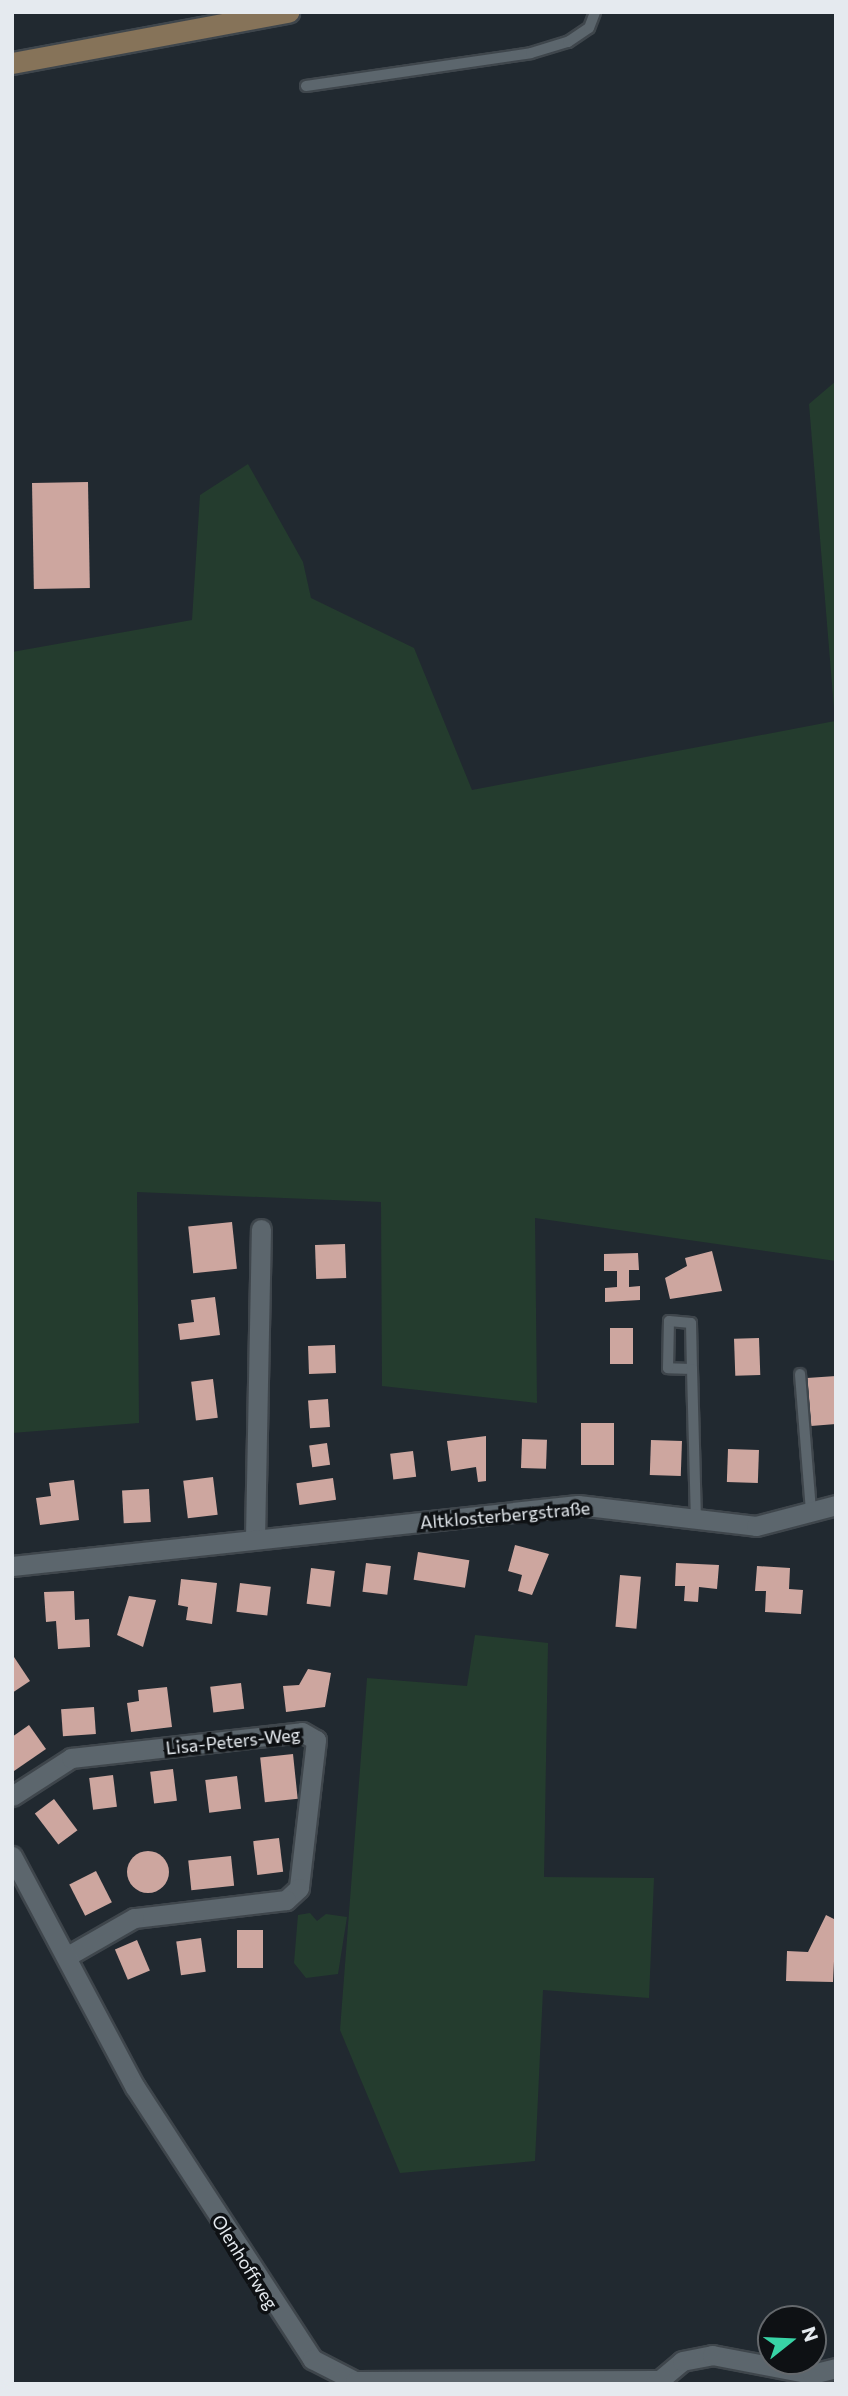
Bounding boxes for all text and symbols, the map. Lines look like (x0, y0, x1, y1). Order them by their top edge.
street label: Altklosterbergstraße (419, 1497, 591, 1533)
street label: Lisa-Peters-Weg (165, 1723, 301, 1759)
street label: Olenhoffweg (207, 2211, 283, 2313)
north arrow (757, 2305, 827, 2375)
text: N (797, 2324, 824, 2344)

